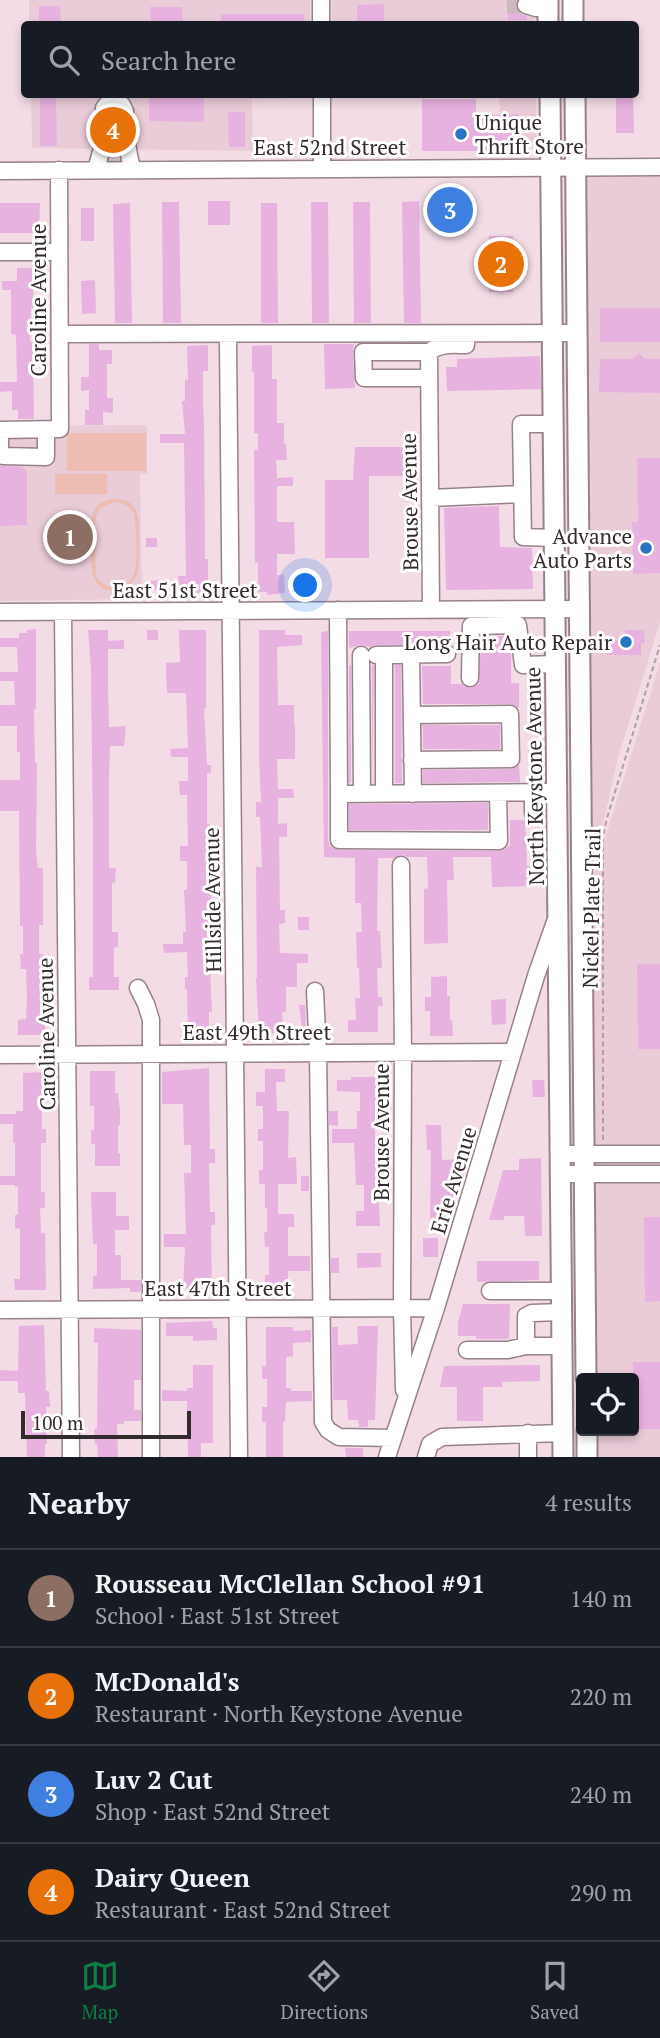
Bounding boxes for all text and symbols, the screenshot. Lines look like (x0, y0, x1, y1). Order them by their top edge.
search box (21, 21, 639, 98)
icon: search (45, 41, 83, 79)
text: Search here (101, 43, 236, 77)
pin: 4 (90, 104, 136, 156)
place label: Unique Thrift Store (475, 108, 584, 160)
marker: Unique Thrift Store (453, 126, 469, 142)
street label: East 52nd Street (254, 133, 406, 161)
pin: 3 (427, 184, 473, 236)
street label: Caroline Avenue (24, 224, 52, 376)
pin: 2 (478, 238, 524, 290)
street label: Brouse Avenue (394, 433, 424, 571)
pin: 1 (47, 511, 93, 563)
place label: Advance Auto Parts (533, 522, 632, 574)
marker: Advance Auto Parts (638, 540, 654, 556)
your location (288, 568, 322, 602)
street label: East 51st Street (112, 576, 258, 604)
place label: Long Hair Auto Repair (404, 628, 612, 656)
marker: Long Hair Auto Repair (618, 634, 634, 650)
street label: North Keystone Avenue (518, 666, 550, 886)
street label: Hillside Avenue (197, 827, 227, 973)
street label: Nickel Plate Trail (576, 827, 606, 989)
street label: Caroline Avenue (31, 957, 61, 1111)
street label: East 49th Street (183, 1018, 331, 1046)
street label: Brouse Avenue (367, 1063, 395, 1201)
street label: Erie Avenue (423, 1123, 483, 1237)
street label: East 47th Street (144, 1274, 292, 1302)
map controls (576, 1373, 639, 1436)
button: locate (576, 1373, 639, 1436)
scale bar (21, 1408, 191, 1440)
text: 100 m (32, 1410, 83, 1435)
text: Nearby (28, 1483, 130, 1523)
text: 4 results (545, 1487, 632, 1518)
text: Rousseau McClellan School #91 (95, 1566, 485, 1600)
text: 1 (45, 1583, 58, 1614)
text: 140 m (570, 1583, 632, 1614)
text: School · East 51st Street (95, 1600, 340, 1631)
text: McDonald's (95, 1664, 239, 1698)
text: 2 (45, 1681, 58, 1712)
text: 220 m (570, 1681, 632, 1712)
text: Restaurant · North Keystone Avenue (95, 1698, 463, 1729)
text: Luv 2 Cut (95, 1762, 213, 1796)
text: 3 (45, 1779, 58, 1810)
text: 240 m (570, 1779, 632, 1810)
text: Shop · East 52nd Street (95, 1796, 330, 1827)
text: Dairy Queen (95, 1860, 250, 1894)
text: 4 (45, 1877, 58, 1908)
text: 290 m (570, 1877, 632, 1908)
text: Restaurant · East 52nd Street (95, 1894, 390, 1925)
tab: Map (81, 1957, 119, 2024)
tab: Directions (281, 1957, 368, 2024)
tab: Saved (530, 1957, 579, 2024)

